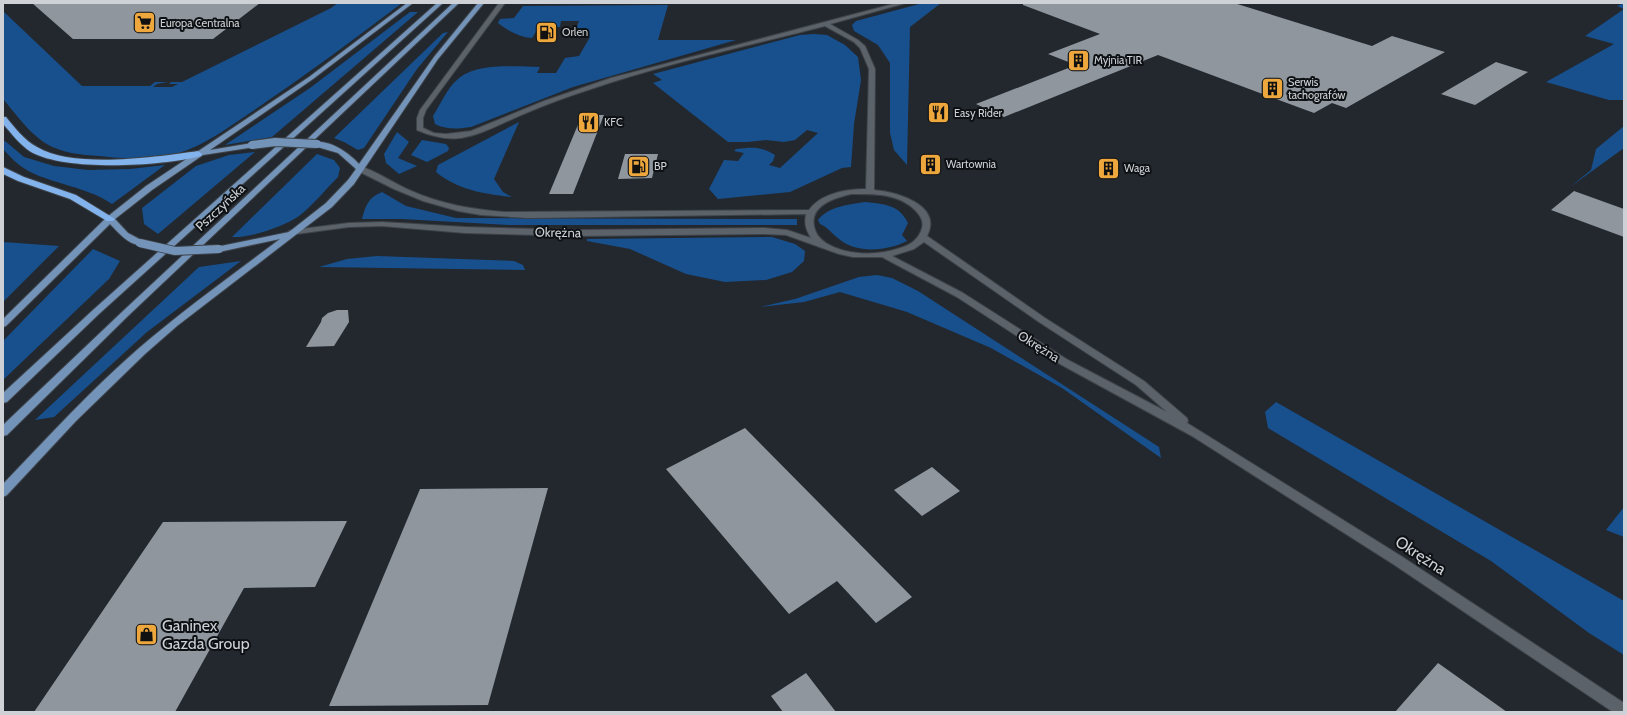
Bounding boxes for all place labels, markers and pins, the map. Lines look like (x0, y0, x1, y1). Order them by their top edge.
supermarket icon: Europa Centralna (131, 10, 157, 36)
place label: Europa Centralna (160, 16, 240, 30)
fuel station icon: Orlen (533, 19, 559, 45)
place label: Orlen (562, 25, 588, 39)
building icon: Myjnia TIR (1065, 47, 1091, 73)
place label: Myjnia TIR (1094, 53, 1142, 67)
building icon: Serwis tachografów (1259, 75, 1285, 101)
place label: Serwis tachografów (1288, 75, 1346, 102)
restaurant icon: Easy Rider (926, 100, 952, 126)
place label: Easy Rider (954, 106, 1003, 120)
restaurant icon: KFC (575, 109, 601, 135)
place label: KFC (604, 115, 623, 129)
building icon: Wartownia (917, 151, 943, 177)
fuel station icon: BP (625, 153, 651, 179)
building icon: Waga (1095, 155, 1121, 181)
place label: Wartownia (946, 157, 997, 171)
place label: BP (654, 159, 668, 173)
place label: Waga (1124, 161, 1151, 175)
place label: Ganinex Gazda Group (162, 616, 250, 653)
shop icon: Ganinex Gazda Group (133, 621, 159, 647)

